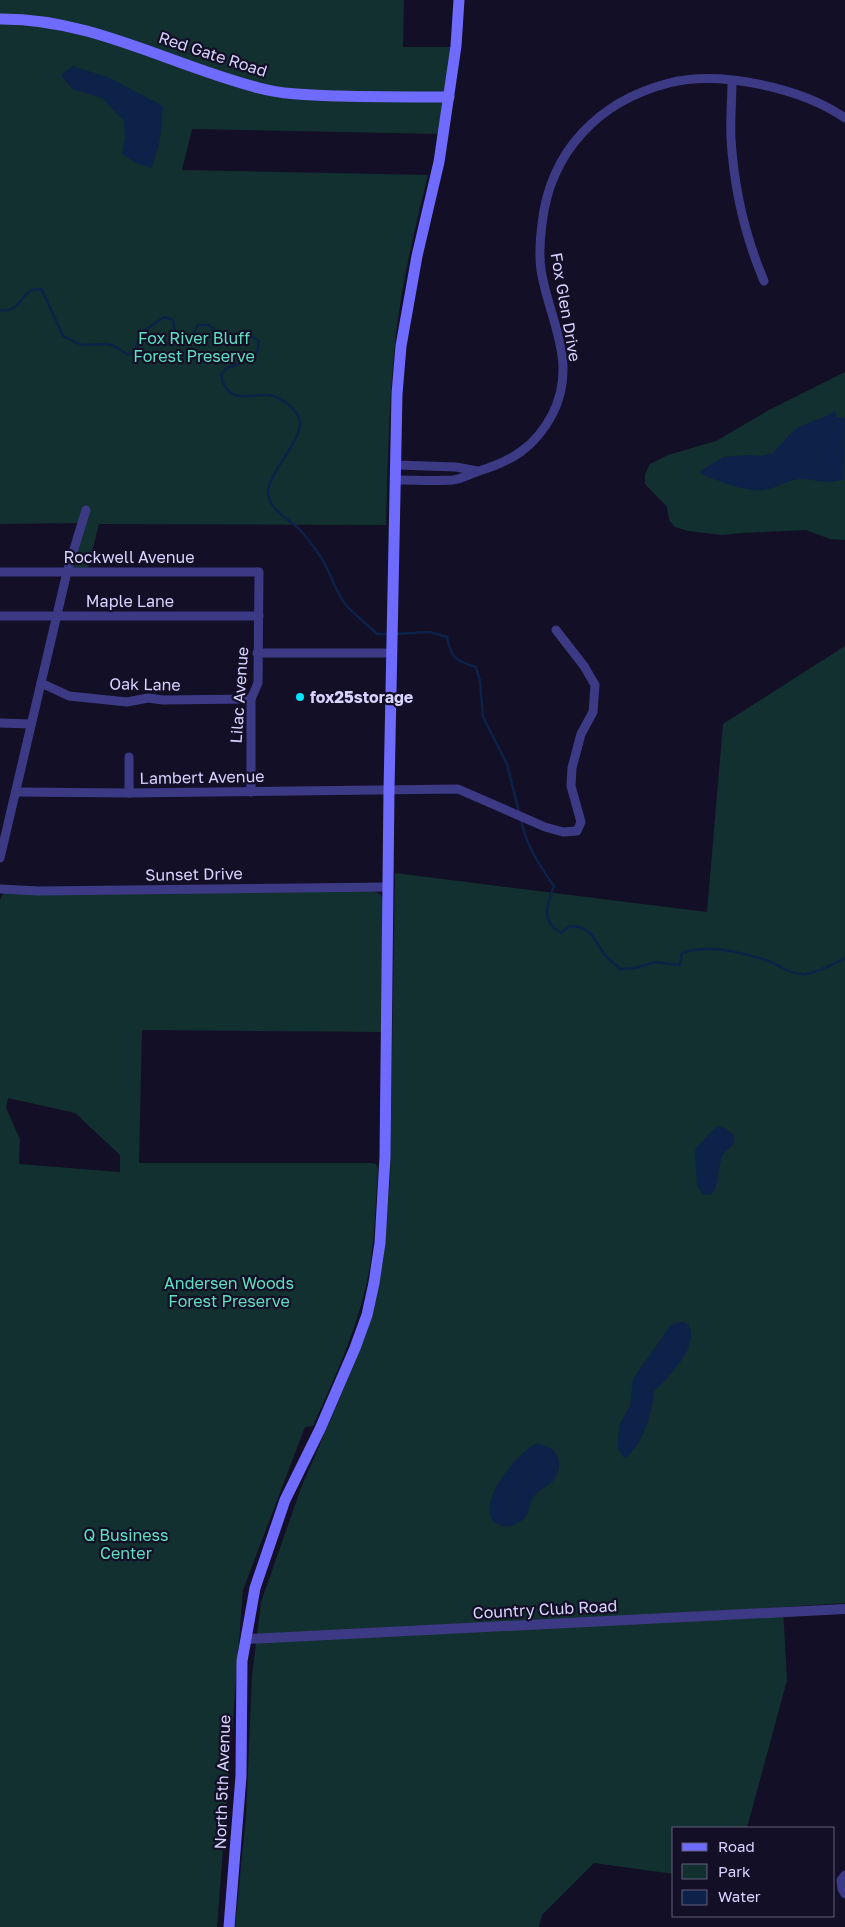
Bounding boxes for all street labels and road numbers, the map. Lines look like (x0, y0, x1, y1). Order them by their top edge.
street label: Red Gate Road (156, 27, 270, 81)
street label: Fox Glen Drive (547, 251, 585, 363)
street label: Rockwell Avenue (63, 547, 195, 567)
street label: Maple Lane (86, 591, 174, 611)
street label: Lilac Avenue (226, 646, 252, 744)
street label: Oak Lane (109, 673, 181, 695)
street label: Lambert Avenue (139, 766, 265, 788)
street label: Sunset Drive (145, 863, 243, 885)
street label: Country Club Road (472, 1595, 618, 1623)
street label: North 5th Avenue (210, 1714, 234, 1850)

